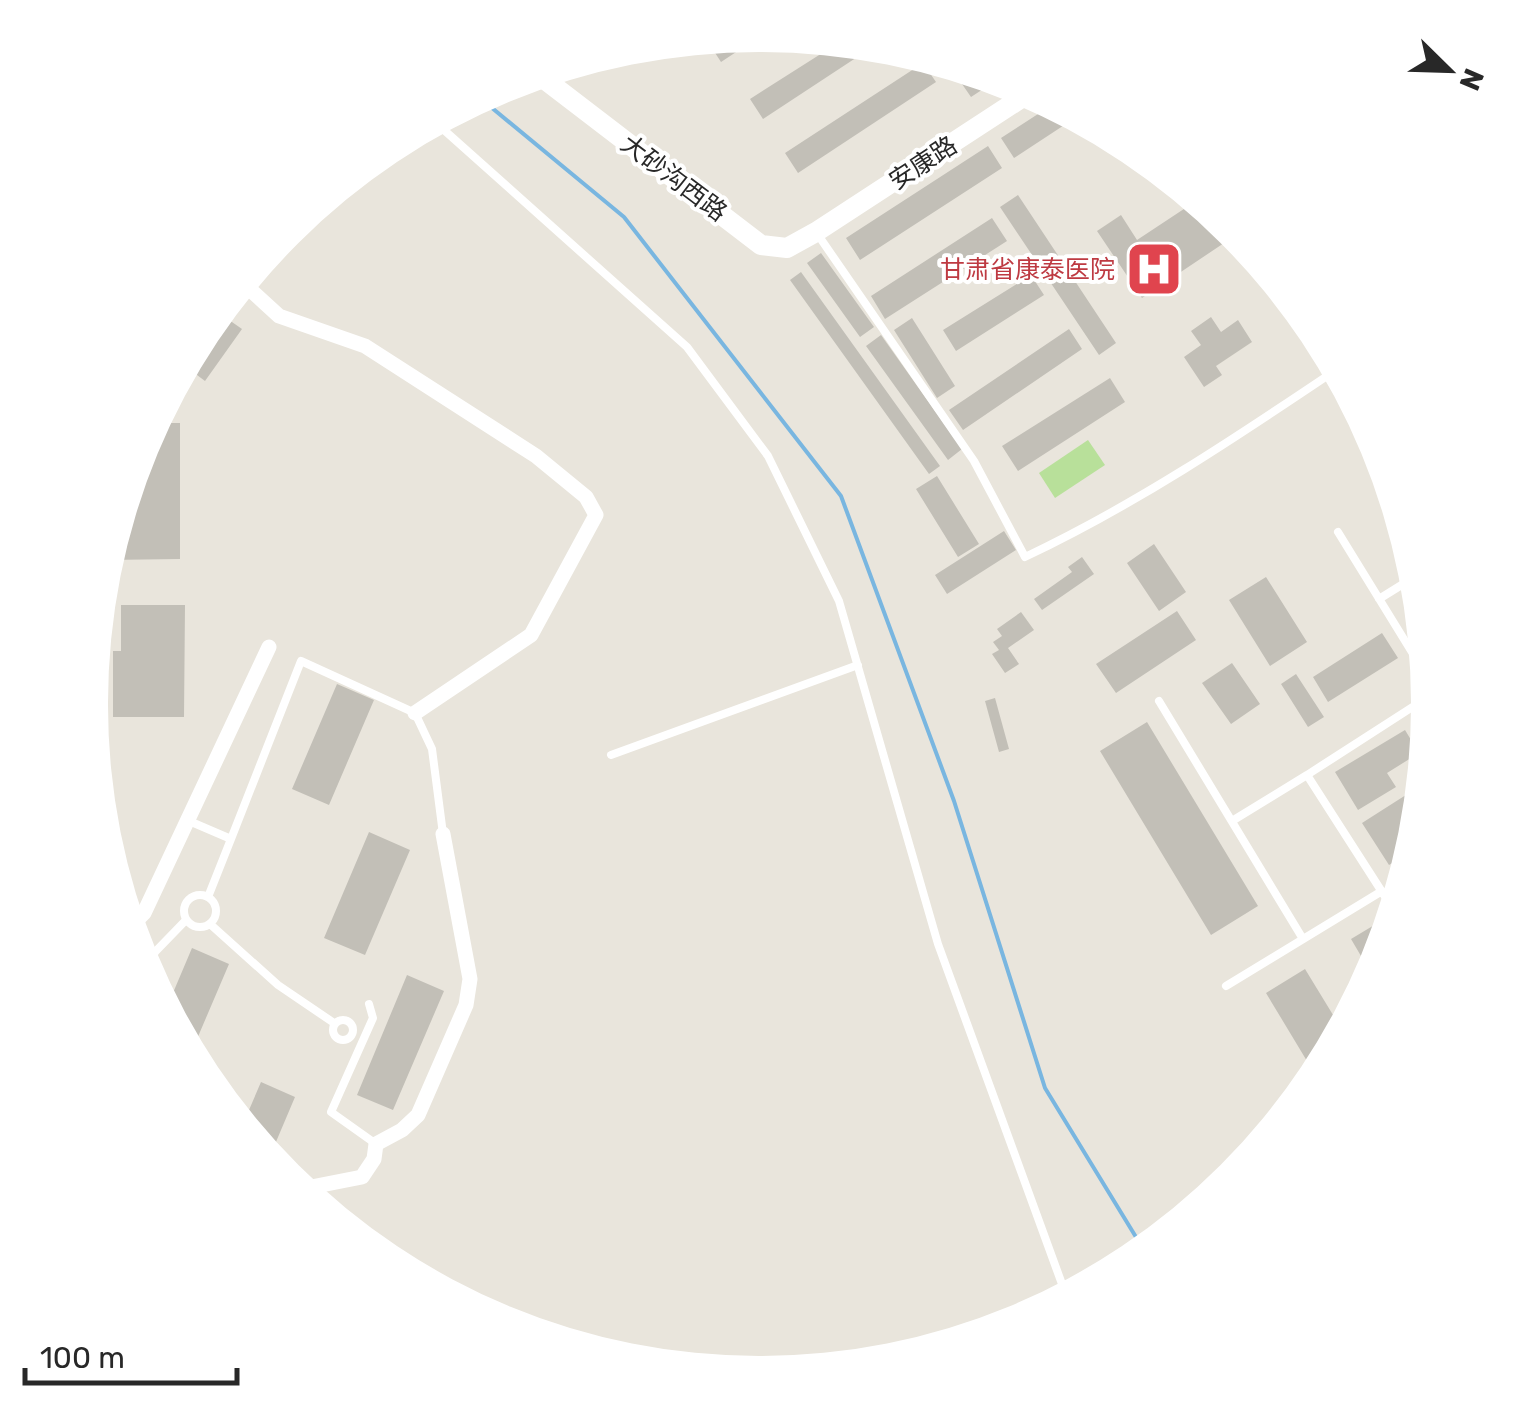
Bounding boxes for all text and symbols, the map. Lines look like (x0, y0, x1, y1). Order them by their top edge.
north arrow (1399, 20, 1499, 120)
text: N (1452, 64, 1491, 95)
street label: 大砂沟西路 (615, 129, 733, 227)
street label: 安康路 (884, 130, 962, 196)
hospital icon: 甘肃省康泰医院 (1124, 239, 1184, 299)
place label: 甘肃省康泰医院 (940, 255, 1115, 284)
scale bar (25, 1323, 238, 1385)
text: 100 m (40, 1340, 125, 1376)

